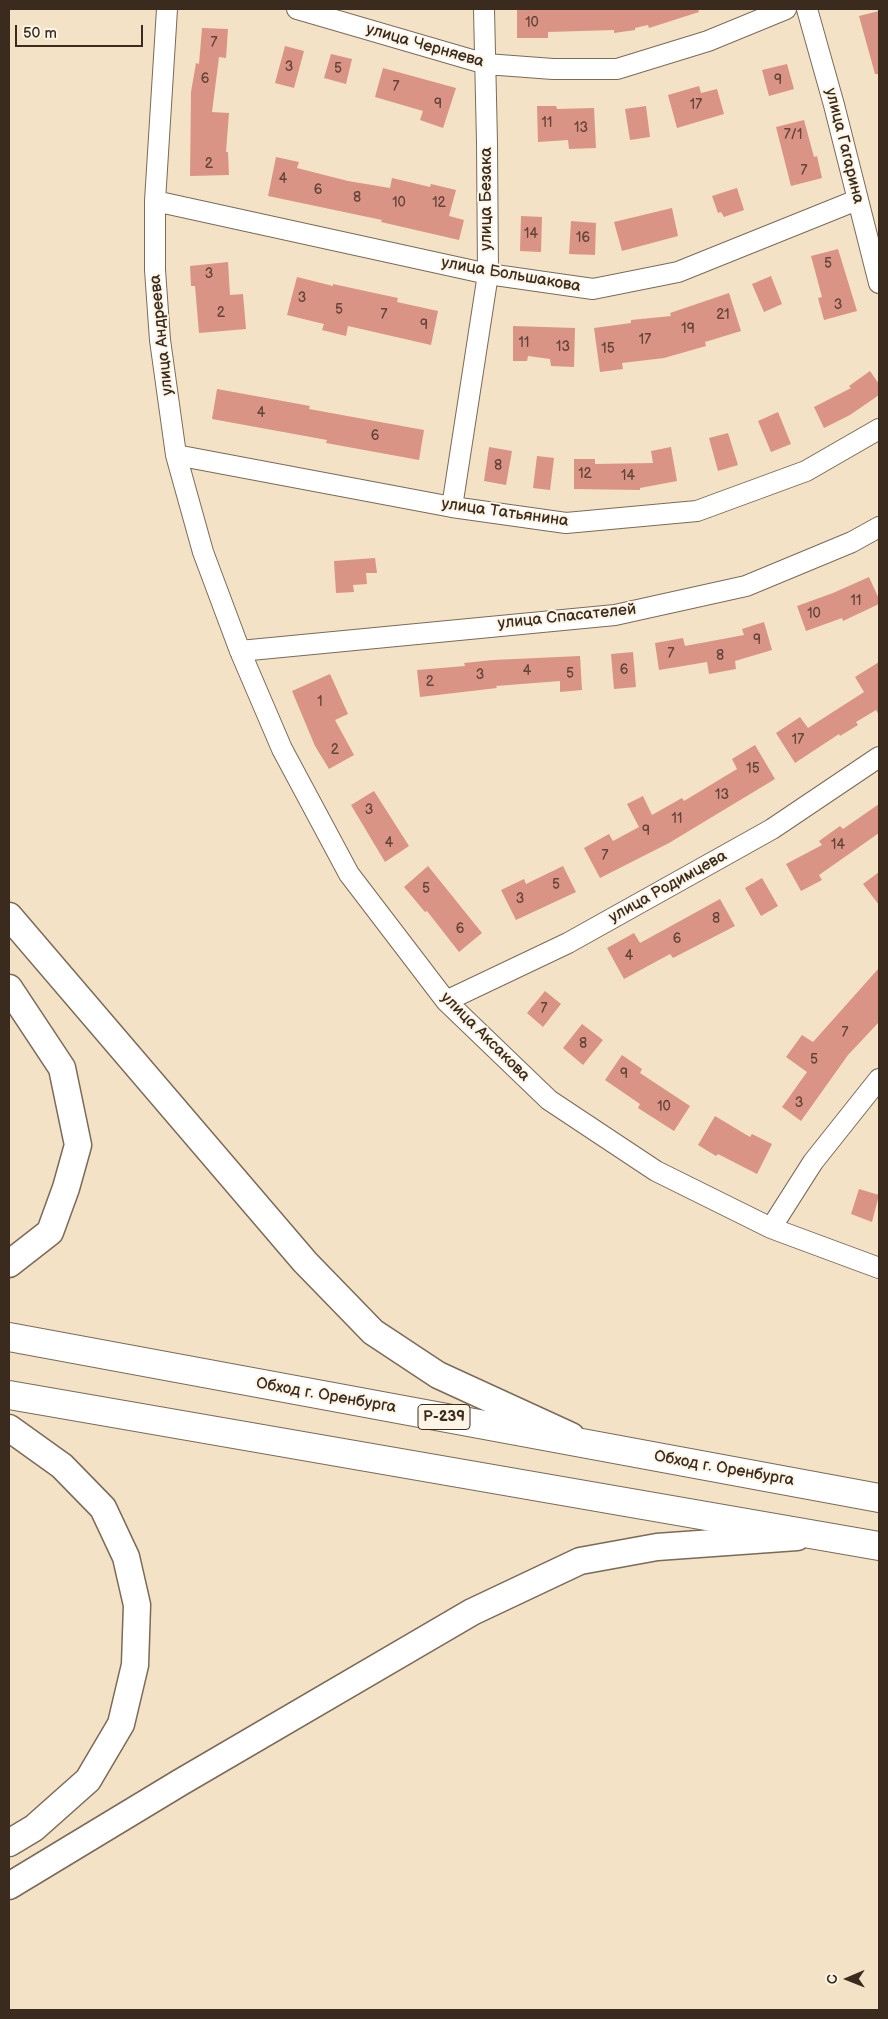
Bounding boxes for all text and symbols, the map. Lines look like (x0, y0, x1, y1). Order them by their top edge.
scale bar (18, 15, 145, 47)
house number: 10 (525, 15, 539, 31)
street label: улица Черняева (364, 20, 486, 72)
text: 50 m (23, 24, 57, 43)
house number: 7 (211, 35, 217, 51)
house number: 3 (285, 59, 293, 75)
house number: 5 (334, 61, 342, 77)
house number: 6 (201, 71, 209, 87)
house number: 9 (774, 72, 782, 88)
house number: 7 (393, 79, 399, 95)
street label: улица Гагарина (820, 86, 868, 206)
house number: 9 (434, 96, 442, 112)
house number: 17 (690, 97, 702, 113)
house number: 11 (542, 115, 552, 131)
house number: 13 (574, 120, 588, 136)
house number: 7/1 (784, 127, 802, 143)
street label: улица Безака (477, 147, 497, 251)
house number: 2 (205, 156, 213, 172)
house number: 7 (801, 163, 807, 179)
house number: 4 (279, 171, 287, 187)
house number: 6 (314, 182, 322, 198)
house number: 8 (353, 190, 361, 206)
house number: 10 (392, 195, 406, 211)
house number: 12 (432, 195, 446, 211)
house number: 14 (524, 226, 538, 242)
house number: 16 (576, 230, 590, 246)
street label: улица Большакова (440, 253, 582, 297)
house number: 5 (824, 256, 832, 272)
house number: 3 (205, 266, 213, 282)
street label: улица Андреева (146, 273, 178, 397)
house number: 3 (298, 290, 306, 306)
house number: 3 (834, 297, 842, 313)
house number: 5 (335, 302, 343, 318)
house number: 2 (217, 305, 225, 321)
house number: 7 (381, 307, 387, 323)
house number: 21 (716, 307, 730, 323)
house number: 9 (420, 317, 428, 333)
house number: 19 (681, 321, 695, 337)
house number: 17 (639, 332, 651, 348)
house number: 11 (519, 335, 529, 351)
house number: 13 (556, 339, 570, 355)
house number: 15 (601, 341, 615, 357)
house number: 4 (257, 405, 265, 421)
house number: 6 (371, 428, 379, 444)
house number: 8 (494, 458, 502, 474)
house number: 12 (578, 466, 592, 482)
house number: 14 (621, 468, 635, 484)
street label: улица Татьянина (440, 495, 570, 531)
house number: 11 (851, 593, 861, 609)
street label: улица Спасателей (497, 600, 637, 634)
house number: 10 (807, 606, 821, 622)
house number: 9 (753, 632, 761, 648)
house number: 7 (668, 646, 674, 662)
house number: 8 (716, 648, 724, 664)
house number: 6 (620, 662, 628, 678)
house number: 4 (523, 663, 531, 679)
house number: 5 (566, 666, 574, 682)
house number: 3 (476, 667, 484, 683)
house number: 2 (426, 674, 434, 690)
house number: 1 (317, 694, 323, 710)
house number: 17 (792, 732, 804, 748)
house number: 2 (331, 742, 339, 758)
house number: 15 (746, 761, 760, 777)
house number: 13 (715, 787, 729, 803)
house number: 3 (365, 802, 373, 818)
house number: 11 (672, 811, 682, 827)
house number: 9 (642, 823, 650, 839)
house number: 4 (385, 835, 393, 851)
house number: 14 (831, 837, 845, 853)
street label: улица Родимцева (606, 847, 730, 927)
house number: 7 (602, 848, 608, 864)
house number: 5 (552, 877, 560, 893)
house number: 5 (422, 881, 430, 897)
house number: 3 (516, 891, 524, 907)
house number: 8 (712, 911, 720, 927)
house number: 6 (456, 921, 464, 937)
house number: 6 (673, 931, 681, 947)
house number: 4 (625, 948, 633, 964)
street label: улица Аксакова (436, 988, 534, 1086)
house number: 7 (541, 1001, 547, 1017)
house number: 7 (842, 1025, 848, 1041)
house number: 8 (579, 1036, 587, 1052)
house number: 5 (810, 1052, 818, 1068)
house number: 9 (620, 1066, 628, 1082)
house number: 3 (795, 1095, 803, 1111)
house number: 10 (657, 1099, 671, 1115)
street label: Обход г. Оренбурга (254, 1374, 398, 1418)
road number: Р-239 (418, 1404, 470, 1430)
street label: Обход г. Оренбурга (652, 1447, 796, 1491)
north arrow (823, 1954, 873, 2004)
text: С (824, 1974, 841, 1984)

